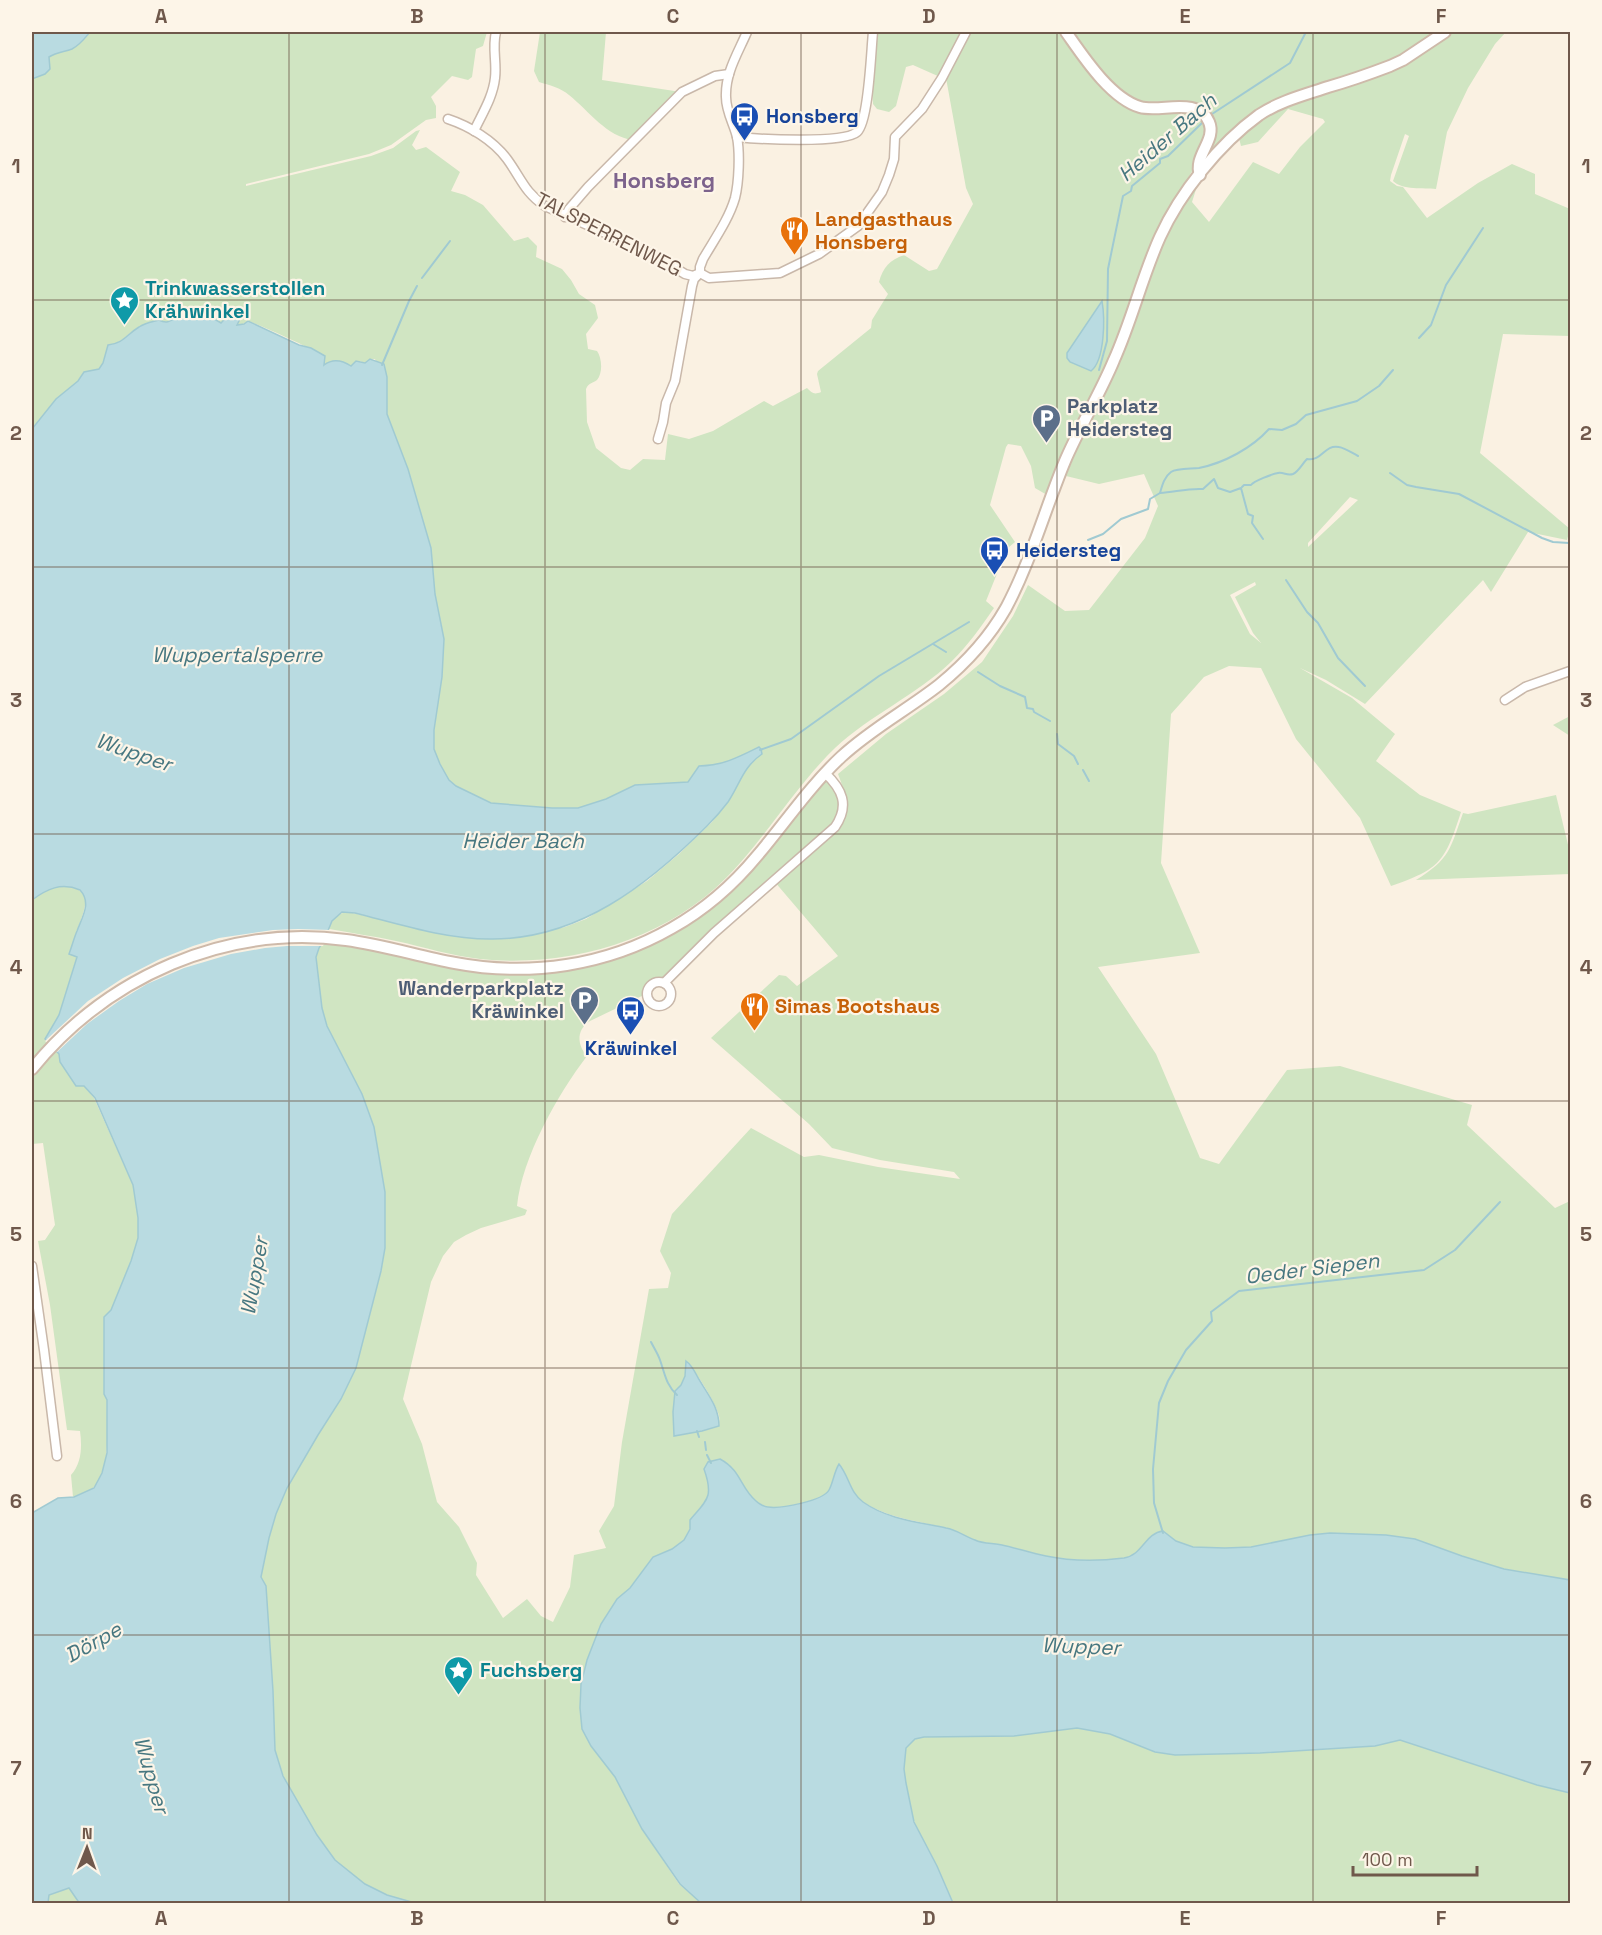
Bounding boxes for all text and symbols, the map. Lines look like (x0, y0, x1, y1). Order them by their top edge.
text: A (155, 3, 168, 29)
text: B (410, 3, 424, 29)
text: C (667, 3, 680, 29)
text: D (922, 3, 936, 29)
text: E (1179, 3, 1191, 29)
text: F (1436, 3, 1447, 29)
water label: Heider Bach (1112, 86, 1223, 187)
bus stop icon: Honsberg (729, 100, 761, 142)
place label: Honsberg (766, 103, 859, 129)
text: 1 (11, 153, 21, 179)
text: 1 (1581, 153, 1591, 179)
district label: Honsberg (613, 166, 715, 194)
street label: TALSPERRENWEG (531, 186, 687, 282)
place label: Landgasthaus Honsberg (815, 206, 953, 255)
restaurant icon: Landgasthaus Honsberg (778, 214, 810, 256)
place label: Trinkwasserstollen Krähwinkel (145, 275, 325, 324)
place icon: Trinkwasserstollen Krähwinkel (108, 284, 140, 326)
place label: Parkplatz Heidersteg (1067, 393, 1172, 442)
parking icon: Parkplatz Heidersteg (1030, 402, 1062, 444)
text: 2 (10, 420, 22, 446)
text: 2 (1580, 420, 1592, 446)
bus stop icon: Heidersteg (979, 534, 1011, 576)
place label: Heidersteg (1016, 537, 1121, 563)
water label: Wuppertalsperre (152, 641, 324, 668)
text: 3 (10, 687, 22, 713)
text: 3 (1580, 687, 1592, 713)
water label: Wupper (92, 726, 177, 778)
water label: Heider Bach (462, 827, 585, 854)
text: 4 (10, 954, 23, 980)
text: 4 (1580, 954, 1593, 980)
place label: Wanderparkplatz Kräwinkel (398, 975, 564, 1024)
parking icon: Wanderparkplatz Kräwinkel (569, 984, 601, 1026)
restaurant icon: Simas Bootshaus (738, 990, 770, 1032)
place label: Simas Bootshaus (775, 993, 940, 1019)
bus stop icon: Kräwinkel (615, 994, 647, 1036)
place label: Kräwinkel (585, 1035, 677, 1061)
text: 5 (10, 1221, 22, 1247)
text: 5 (1580, 1221, 1592, 1247)
water label: Wupper (234, 1233, 274, 1317)
water label: Oeder Siepen (1243, 1246, 1382, 1290)
text: 6 (10, 1488, 22, 1514)
text: 6 (1580, 1488, 1592, 1514)
water label: Dörpe (60, 1615, 127, 1669)
water label: Wupper (1041, 1631, 1123, 1661)
place icon: Fuchsberg (443, 1654, 475, 1696)
place label: Fuchsberg (480, 1657, 582, 1683)
water label: Wupper (128, 1734, 176, 1818)
text: 7 (10, 1755, 22, 1781)
text: 7 (1580, 1755, 1592, 1781)
north arrow (57, 1818, 117, 1878)
text: N (82, 1823, 93, 1844)
scale bar (1353, 1839, 1478, 1877)
text: 100 m (1362, 1848, 1413, 1871)
text: A (155, 1905, 168, 1931)
text: B (410, 1905, 424, 1931)
text: C (667, 1905, 680, 1931)
text: D (922, 1905, 936, 1931)
text: E (1179, 1905, 1191, 1931)
text: F (1436, 1905, 1447, 1931)

